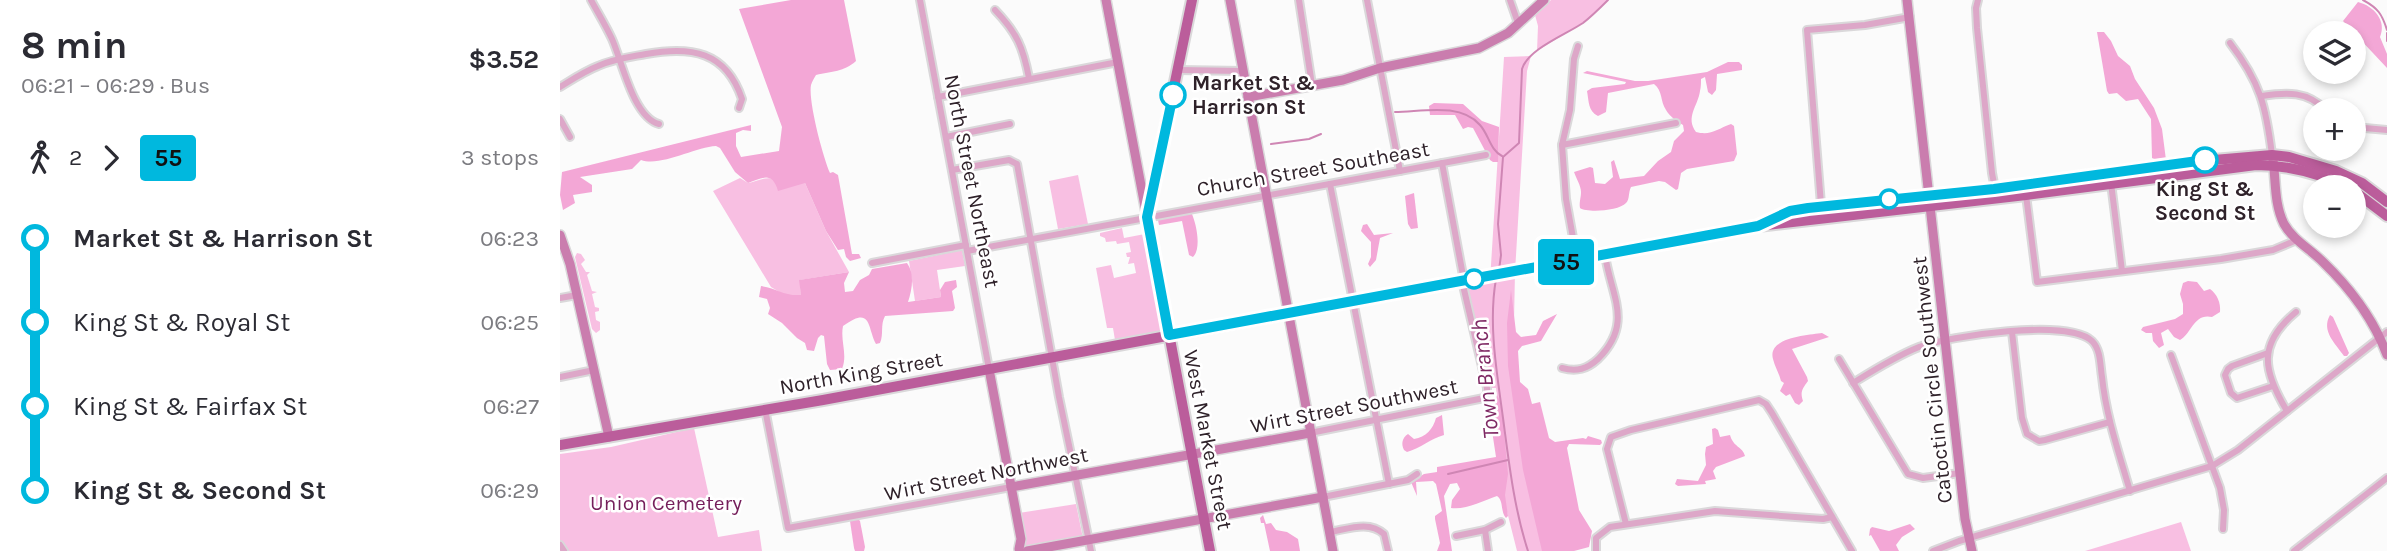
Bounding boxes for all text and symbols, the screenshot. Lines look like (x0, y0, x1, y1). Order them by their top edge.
map controls (2303, 21, 2366, 238)
button: layers (2303, 21, 2366, 84)
text: 8 min (21, 23, 127, 68)
text: $3.52 (468, 44, 539, 75)
place label: Market St & Harrison St (1192, 71, 1315, 119)
text: 06:21 – 06:29 · Bus (21, 72, 210, 99)
street label: North Street Northeast (940, 72, 1004, 290)
marker: Market St & Harrison St (1160, 82, 1186, 108)
button: + (2303, 98, 2366, 161)
street label: Church Street Southeast (1195, 137, 1431, 201)
icon: walk (21, 139, 59, 177)
icon: forward (92, 139, 130, 177)
text: 2 (69, 144, 82, 171)
text: 55 (154, 144, 182, 172)
text: 3 stops (461, 144, 539, 171)
marker: King St & Second St (2192, 147, 2218, 173)
button: − (2303, 175, 2366, 238)
place label: King St & Second St (2155, 177, 2255, 225)
unlabelled marker (1879, 189, 1899, 209)
text: Market St & Harrison St (73, 223, 373, 254)
text: 06:23 (480, 225, 539, 252)
line badge: 55 (1534, 239, 1598, 285)
text: 55 (1552, 248, 1580, 276)
street label: Catoctin Circle Southwest (1907, 255, 1957, 505)
unlabelled marker (1464, 269, 1484, 289)
text: King St & Royal St (73, 307, 290, 338)
text: 06:25 (481, 309, 539, 336)
water label: Town Branch (1465, 318, 1505, 440)
street label: North King Street (778, 347, 945, 399)
street label: West Market Street (1179, 348, 1237, 532)
street label: Wirt Street Southwest (1248, 374, 1460, 438)
text: King St & Fairfax St (73, 391, 307, 422)
text: 06:27 (483, 393, 539, 420)
street label: Wirt Street Northwest (882, 442, 1090, 506)
text: King St & Second St (73, 475, 326, 506)
text: 06:29 (480, 477, 539, 504)
park label: Union Cemetery (590, 491, 742, 515)

